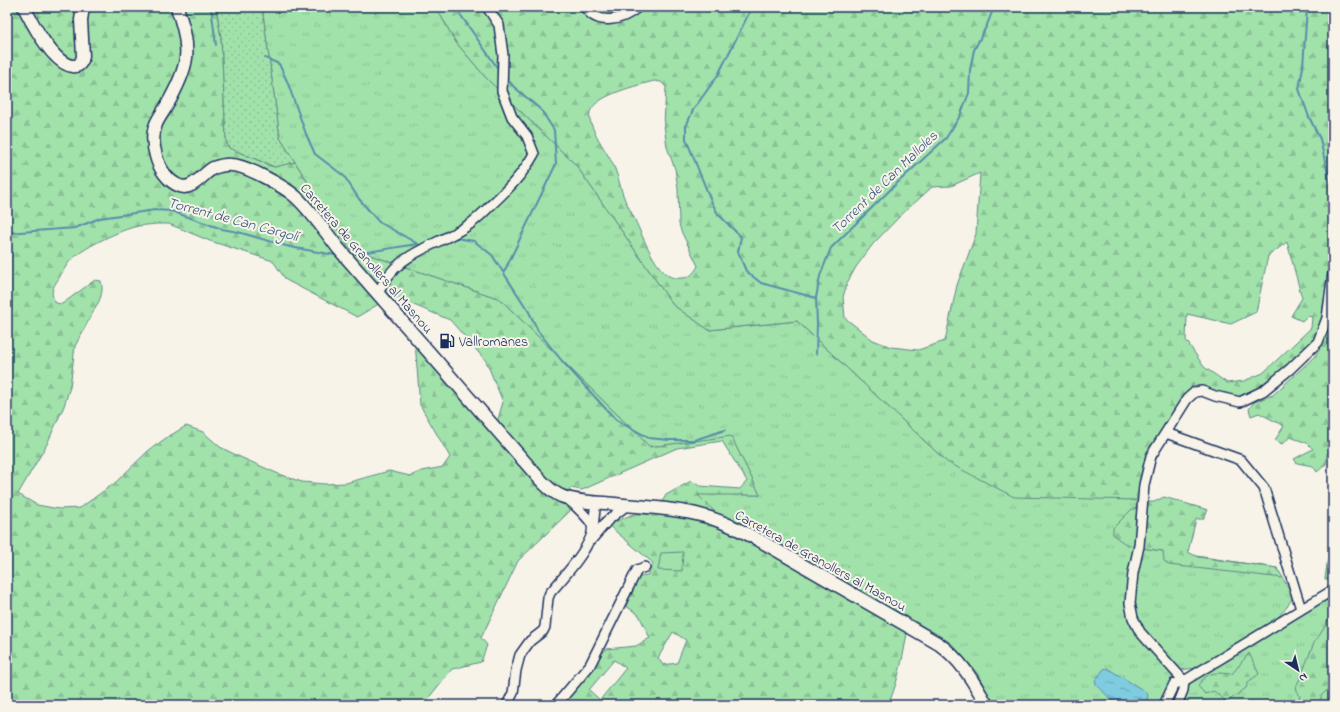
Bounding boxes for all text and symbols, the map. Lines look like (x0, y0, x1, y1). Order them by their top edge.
water label: Torrent de Can Malloles (826, 126, 943, 240)
street label: Carretera de Granollers al Masnou (295, 179, 437, 339)
water label: Torrent de Can Cargolí (165, 192, 303, 250)
fuel station icon: Vallromanes (438, 332, 456, 350)
place label: Vallromanes (458, 332, 528, 353)
street label: Carretera de Granollers al Masnou (731, 505, 910, 617)
north arrow (1278, 650, 1318, 690)
text: N (1296, 669, 1311, 686)

